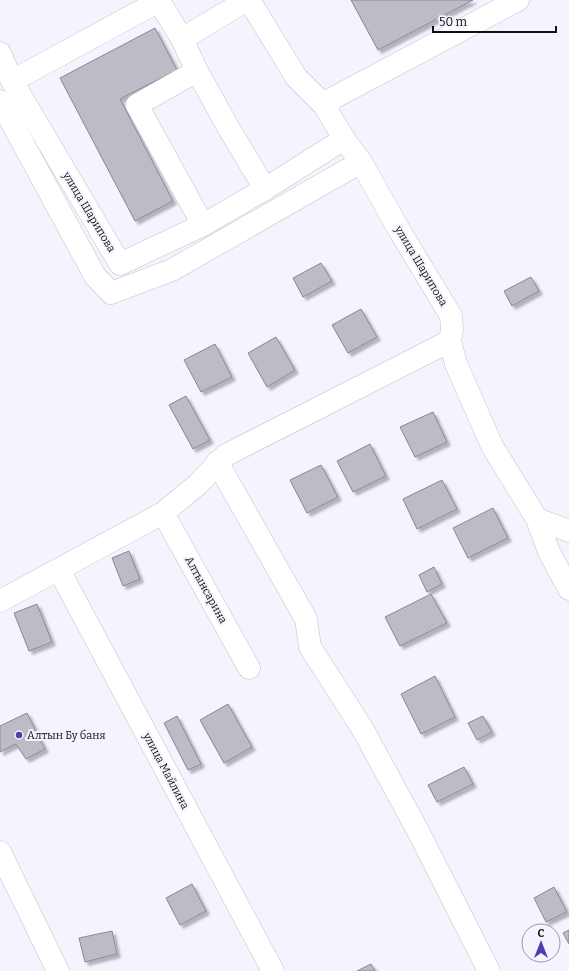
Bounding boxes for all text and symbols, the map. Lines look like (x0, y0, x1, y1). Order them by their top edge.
scale bar (433, 8, 556, 34)
text: 50 m (439, 15, 468, 29)
street label: улица Шарипова (59, 169, 118, 255)
street label: улица Шарипова (391, 223, 450, 309)
street label: Алтынсарина (182, 554, 230, 626)
place label: Алтын Бу баня (27, 729, 106, 742)
marker: Алтын Бу баня (14, 730, 24, 740)
street label: улица Майлина (140, 730, 192, 811)
north arrow (521, 923, 561, 963)
text: С (538, 927, 545, 940)

